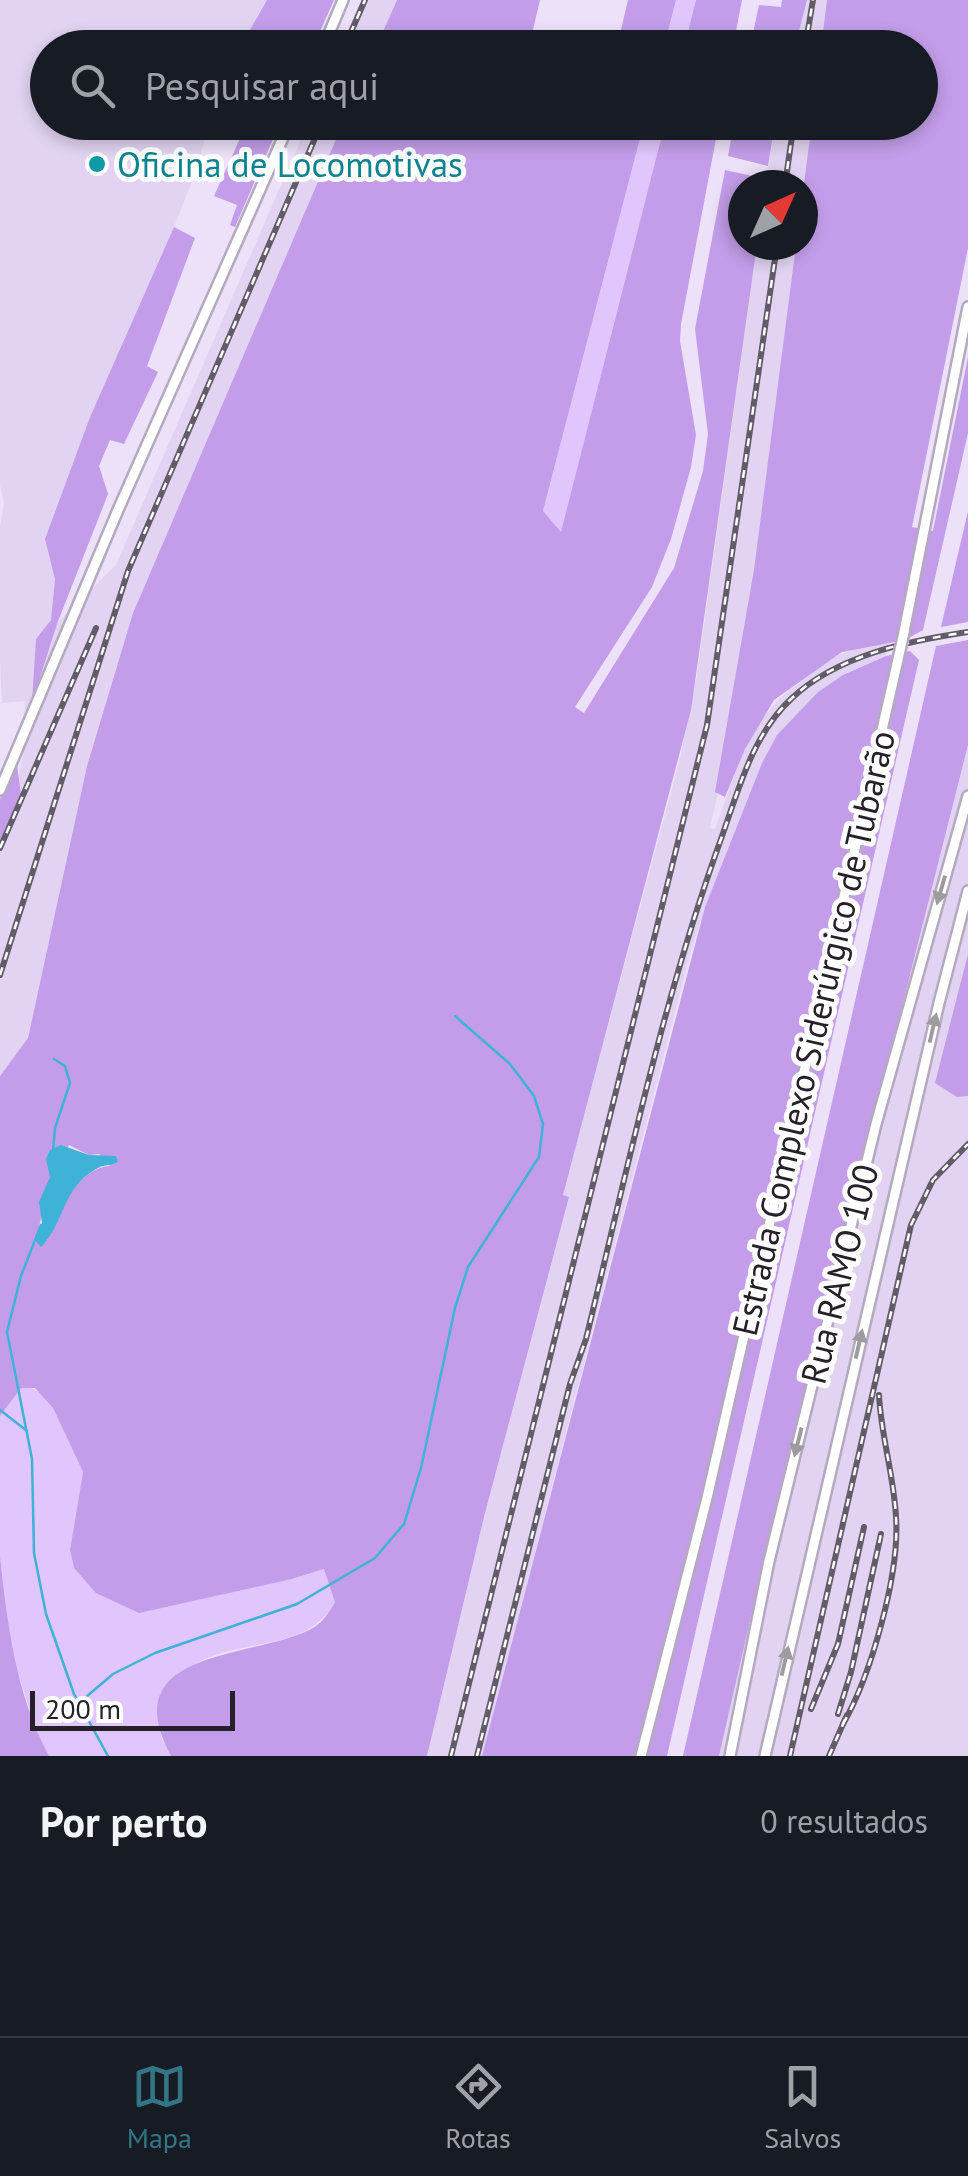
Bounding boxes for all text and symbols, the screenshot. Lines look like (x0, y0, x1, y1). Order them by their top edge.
search box (30, 30, 938, 140)
icon: search (65, 58, 120, 113)
text: Pesquisar aqui (145, 61, 379, 110)
place label: Oficina de Locomotivas (117, 141, 463, 187)
marker: Oficina de Locomotivas (86, 153, 108, 175)
north arrow (728, 170, 818, 260)
street label: Estrada Complexo Siderúrgico de Tubarão (721, 726, 905, 1340)
one-way arrow (933, 875, 948, 906)
one-way arrow (926, 1012, 941, 1043)
street label: Rua RAMO 100 (790, 1159, 888, 1389)
one-way arrow (852, 1328, 867, 1359)
one-way arrow (790, 1427, 806, 1458)
one-way arrow (778, 1645, 793, 1676)
scale bar (30, 1686, 235, 1730)
text: 200 m (45, 1690, 121, 1727)
text: Por perto (40, 1794, 207, 1849)
text: 0 resultados (760, 1800, 928, 1842)
tab: Mapa (127, 2059, 192, 2156)
tab: Rotas (445, 2059, 511, 2156)
tab: Salvos (764, 2059, 841, 2156)

